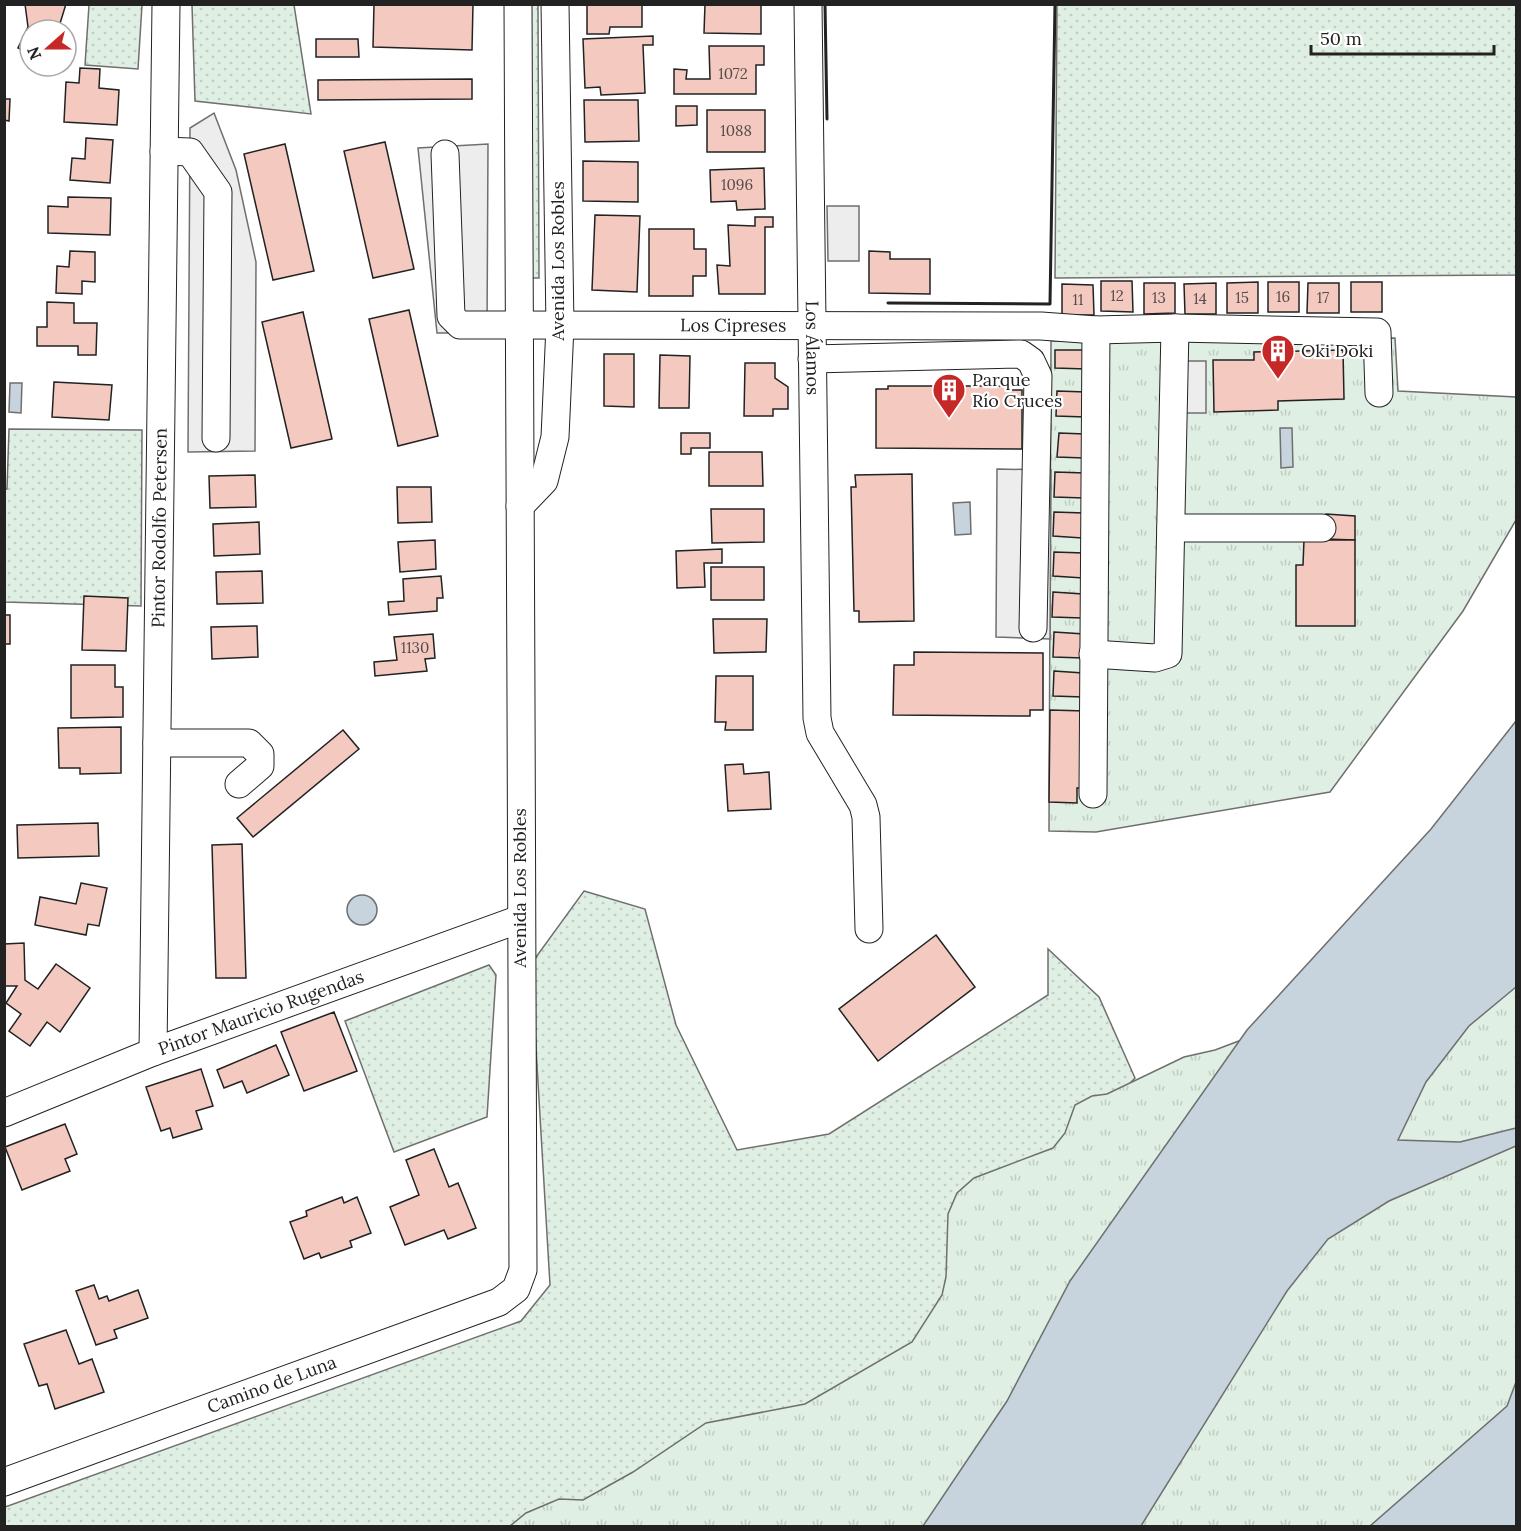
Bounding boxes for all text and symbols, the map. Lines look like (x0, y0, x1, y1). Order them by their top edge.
north arrow (18, 18, 78, 78)
scale bar (1311, 18, 1494, 56)
text: 50 m (1320, 27, 1362, 50)
text: N (22, 44, 46, 63)
house number: 1072 (718, 64, 748, 83)
house number: 1088 (720, 121, 752, 140)
house number: 1096 (721, 175, 753, 194)
street label: Avenida Los Robles (546, 181, 569, 342)
house number: 12 (1110, 286, 1124, 305)
house number: 16 (1276, 287, 1290, 306)
house number: 13 (1152, 288, 1166, 307)
house number: 15 (1235, 288, 1249, 307)
house number: 17 (1317, 288, 1329, 307)
house number: 14 (1193, 289, 1207, 308)
house number: 11 (1073, 290, 1083, 309)
street label: Los Álamos (801, 301, 825, 395)
street label: Los Cipreses (680, 313, 786, 337)
building icon: Oki Doki (1260, 333, 1296, 380)
place label: Oki Doki (1301, 339, 1373, 362)
place label: Parque Río Cruces (972, 368, 1062, 412)
building icon: Parque Río Cruces (931, 372, 967, 419)
street label: Pintor Rodolfo Petersen (146, 428, 172, 628)
house number: 1130 (401, 638, 429, 657)
street label: Avenida Los Robles (508, 808, 531, 969)
street label: Pintor Mauricio Rugendas (155, 965, 367, 1060)
street label: Camino de Luna (204, 1350, 339, 1418)

